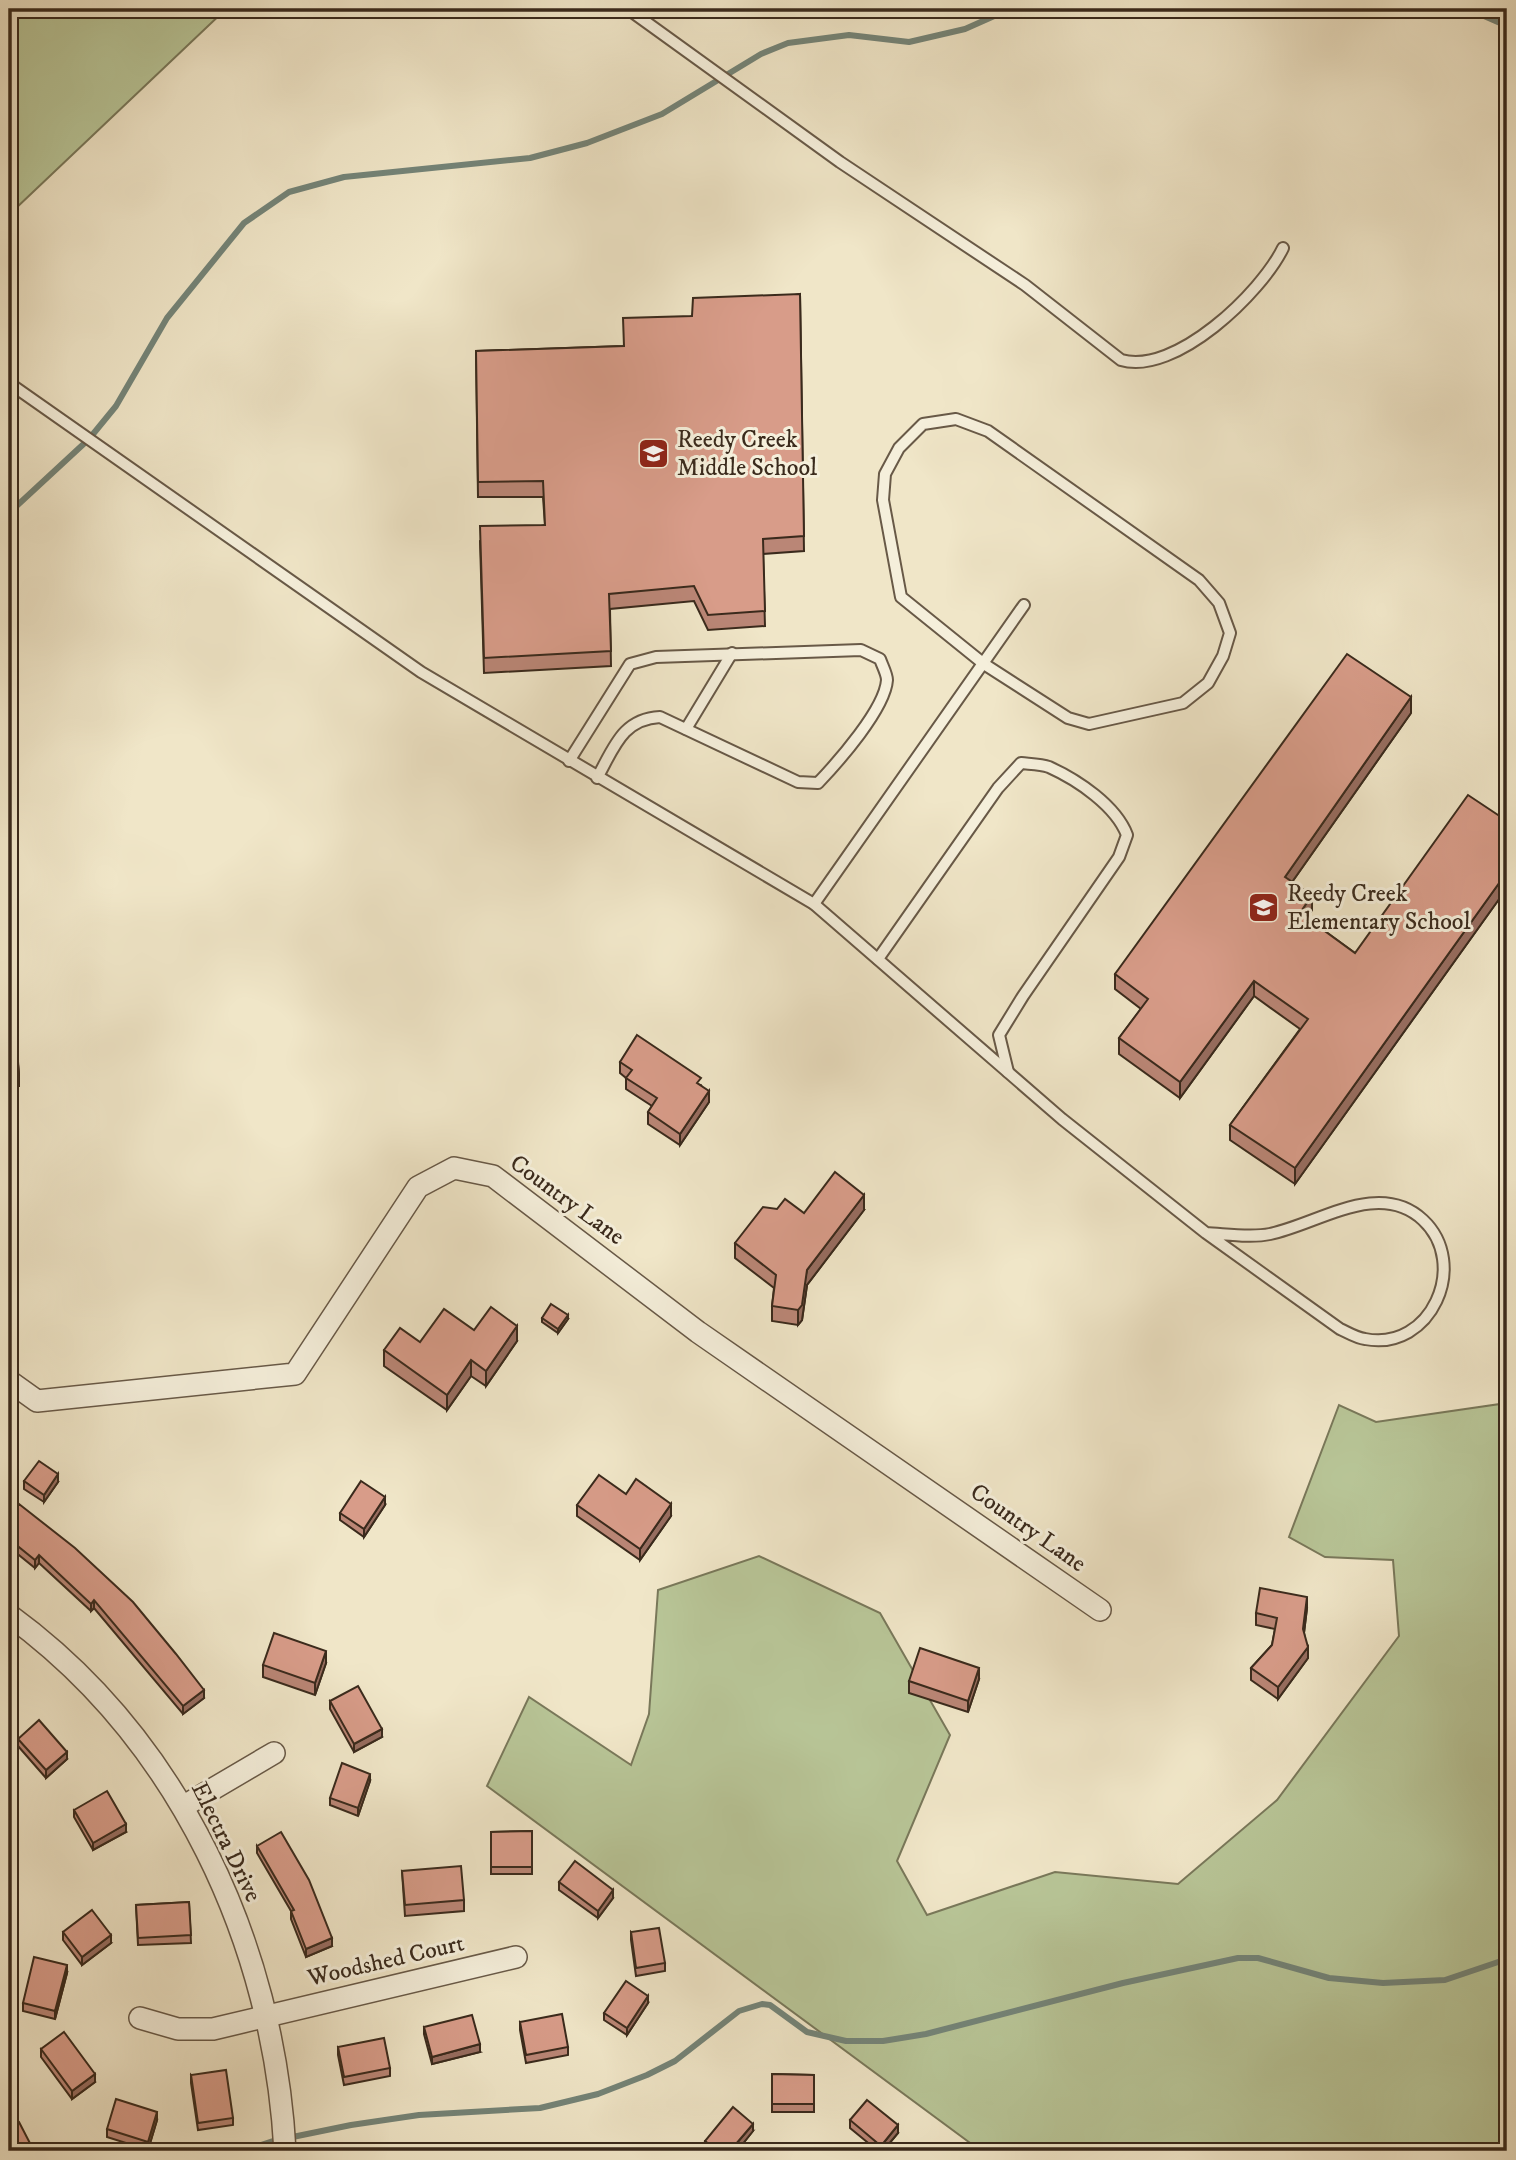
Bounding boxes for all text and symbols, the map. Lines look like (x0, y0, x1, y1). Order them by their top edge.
place label: Reedy Creek Middle School (677, 425, 818, 483)
school or university icon: Reedy Creek Middle School (637, 437, 671, 471)
place label: Reedy Creek Elementary School (1287, 879, 1471, 937)
school or university icon: Reedy Creek Elementary School (1247, 891, 1281, 925)
street label: Country Lane (504, 1148, 630, 1252)
street label: Country Lane (964, 1477, 1092, 1579)
street label: Electra Drive (184, 1777, 268, 1907)
street label: Woodshed Court (304, 1928, 467, 1994)

